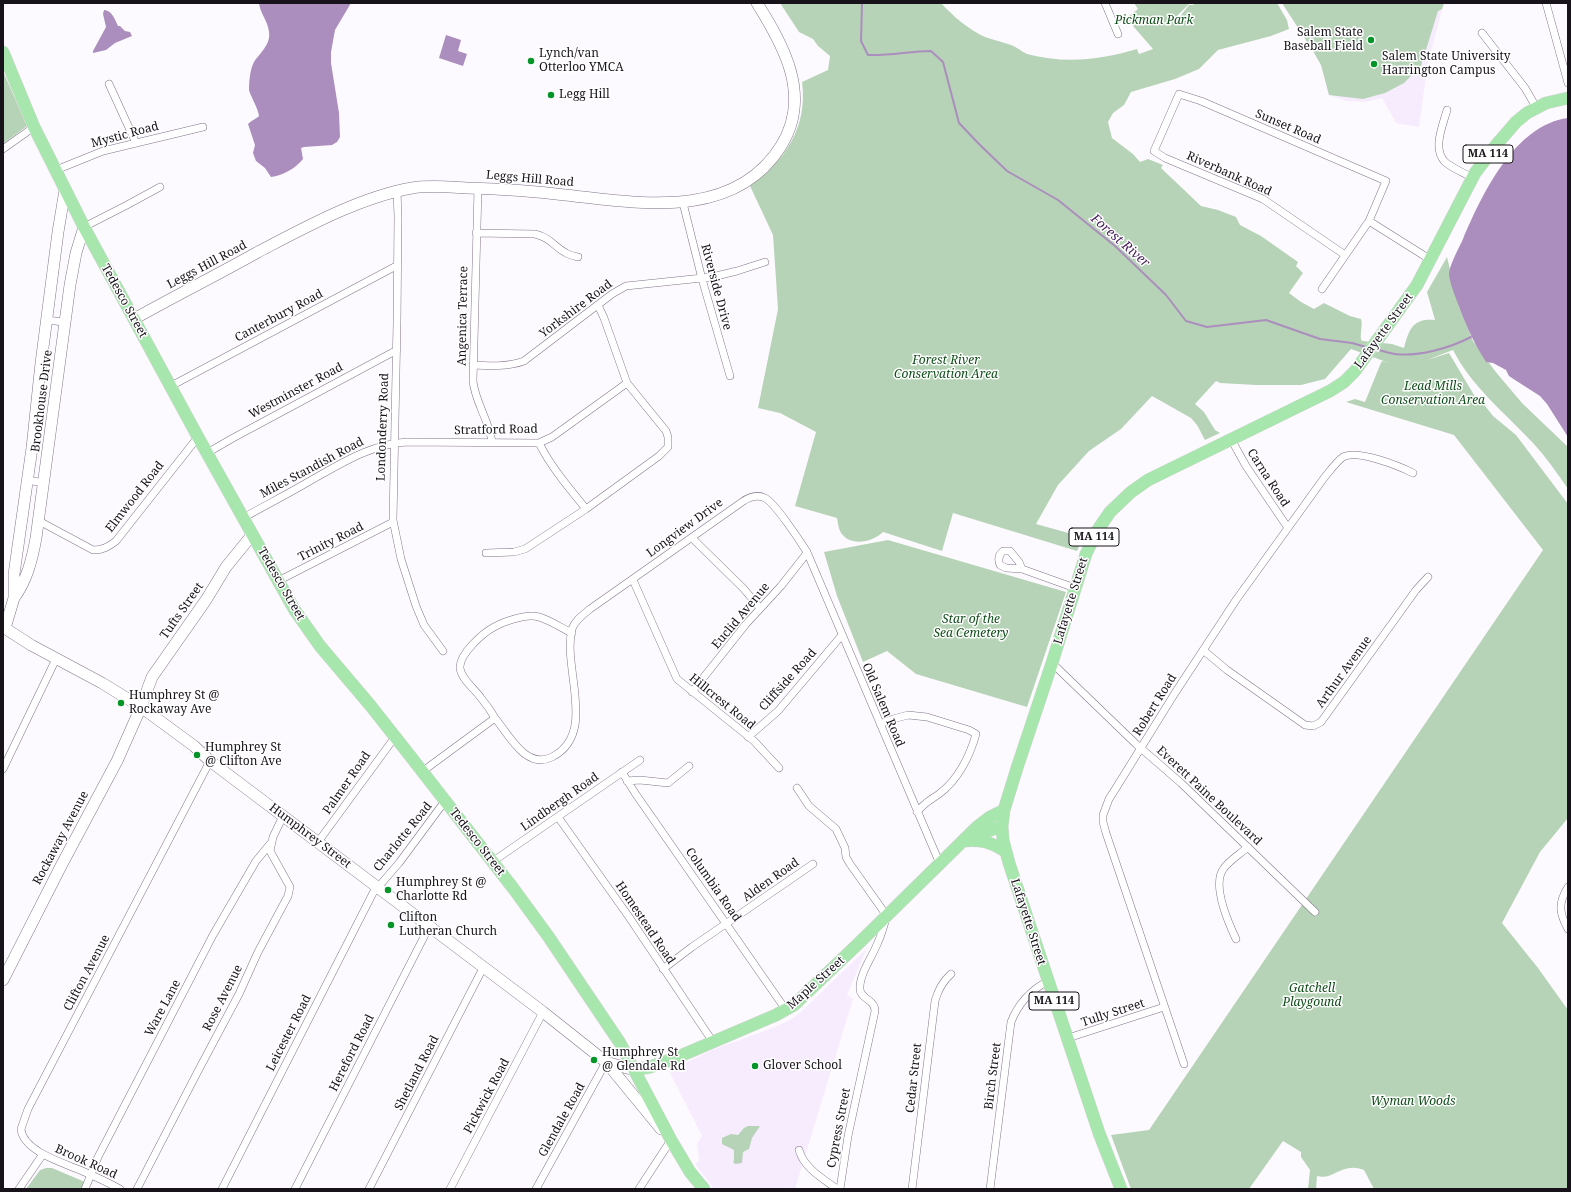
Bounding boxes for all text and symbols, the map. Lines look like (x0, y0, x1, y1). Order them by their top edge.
park label: Pickman Park (1115, 14, 1193, 28)
place label: Salem State Baseball Field (1283, 26, 1363, 54)
marker: Salem State Baseball Field (1366, 35, 1376, 45)
place label: Lynch/van Otterloo YMCA (539, 47, 624, 75)
place label: Salem State University Harrington Campus (1382, 50, 1511, 78)
marker: Lynch/van Otterloo YMCA (526, 56, 536, 66)
marker: Salem State University Harrington Campus (1369, 59, 1379, 69)
place label: Legg Hill (559, 88, 610, 102)
marker: Legg Hill (546, 90, 556, 100)
street label: Sunset Road (1253, 107, 1323, 147)
street label: Mystic Road (90, 119, 160, 151)
road number: MA 114 (1463, 145, 1513, 163)
street label: Riverbank Road (1184, 149, 1274, 199)
street label: Leggs Hill Road (485, 168, 575, 190)
water label: Forest River (1087, 211, 1153, 271)
street label: Leggs Hill Road (165, 238, 249, 292)
street label: Riverside Drive (698, 242, 734, 332)
street label: Tedesco Street (98, 262, 150, 340)
street label: Angenica Terrace (455, 266, 471, 366)
street label: Yorkshire Road (537, 277, 615, 341)
street label: Canterbury Road (233, 287, 325, 345)
street label: Lafayette Street (1352, 290, 1416, 372)
street label: Brookhouse Drive (29, 349, 55, 453)
park label: Forest River Conservation Area (894, 354, 998, 382)
street label: Westminster Road (246, 360, 346, 422)
street label: Londonderry Road (374, 373, 392, 481)
park label: Lead Mills Conservation Area (1381, 380, 1485, 408)
street label: Stratford Road (454, 422, 538, 438)
street label: Miles Standish Road (258, 435, 366, 501)
street label: Carna Road (1244, 446, 1292, 510)
street label: Elmwood Road (103, 459, 167, 535)
street label: Longview Drive (644, 495, 726, 561)
street label: Trinity Road (296, 519, 366, 565)
road number: MA 114 (1069, 528, 1119, 546)
street label: Tedesco Street (254, 545, 308, 623)
street label: Lafayette Street (1051, 556, 1091, 646)
street label: Tufts Street (157, 580, 207, 642)
street label: Euclid Avenue (709, 580, 773, 652)
park label: Star of the Sea Cemetery (934, 613, 1008, 641)
street label: Arthur Avenue (1313, 633, 1375, 711)
street label: Cliffside Road (756, 646, 820, 714)
street label: Old Salem Road (859, 661, 907, 749)
street label: Hillcrest Road (686, 671, 758, 733)
street label: Robert Road (1130, 671, 1180, 739)
place label: Humphrey St @ Rockaway Ave (129, 689, 219, 717)
marker: Humphrey St @ Rockaway Ave (116, 698, 126, 708)
place label: Humphrey St @ Clifton Ave (205, 741, 282, 769)
street label: Everett Paine Boulevard (1153, 743, 1265, 849)
street label: Palmer Road (320, 749, 374, 817)
marker: Humphrey St @ Clifton Ave (192, 750, 202, 760)
street label: Lindbergh Road (518, 770, 602, 834)
street label: Rockaway Avenue (30, 789, 92, 887)
street label: Charlotte Road (371, 799, 435, 875)
street label: Humphrey Street (266, 800, 354, 872)
street label: Tedesco Street (446, 805, 508, 879)
street label: Columbia Road (682, 845, 744, 925)
street label: Alden Road (740, 855, 802, 905)
place label: Humphrey St @ Charlotte Rd (396, 876, 486, 904)
street label: Lafayette Street (1007, 877, 1049, 967)
street label: Homestead Road (612, 879, 678, 967)
marker: Humphrey St @ Charlotte Rd (383, 885, 393, 895)
place label: Clifton Lutheran Church (399, 911, 497, 939)
marker: Clifton Lutheran Church (386, 920, 396, 930)
street label: Clifton Avenue (61, 932, 113, 1014)
street label: Maple Street (784, 954, 848, 1012)
street label: Rose Avenue (200, 962, 246, 1034)
street label: Ware Lane (142, 977, 184, 1039)
park label: Gatchell Playgound (1282, 982, 1342, 1010)
street label: Leicester Road (264, 992, 314, 1074)
road number: MA 114 (1029, 992, 1079, 1010)
street label: Tully Street (1079, 996, 1147, 1030)
street label: Hereford Road (326, 1012, 378, 1094)
street label: Shetland Road (392, 1033, 442, 1113)
street label: Cedar Street (903, 1042, 925, 1114)
street label: Birch Street (982, 1042, 1004, 1110)
place label: Humphrey St @ Glendale Rd (602, 1046, 685, 1074)
marker: Humphrey St @ Glendale Rd (589, 1055, 599, 1065)
street label: Pickwick Road (461, 1056, 513, 1136)
place label: Glover School (763, 1059, 842, 1073)
marker: Glover School (750, 1061, 760, 1071)
street label: Glendale Road (536, 1080, 588, 1160)
street label: Cypress Street (824, 1087, 854, 1169)
park label: Wyman Woods (1371, 1095, 1455, 1109)
street label: Brook Road (53, 1142, 119, 1182)

